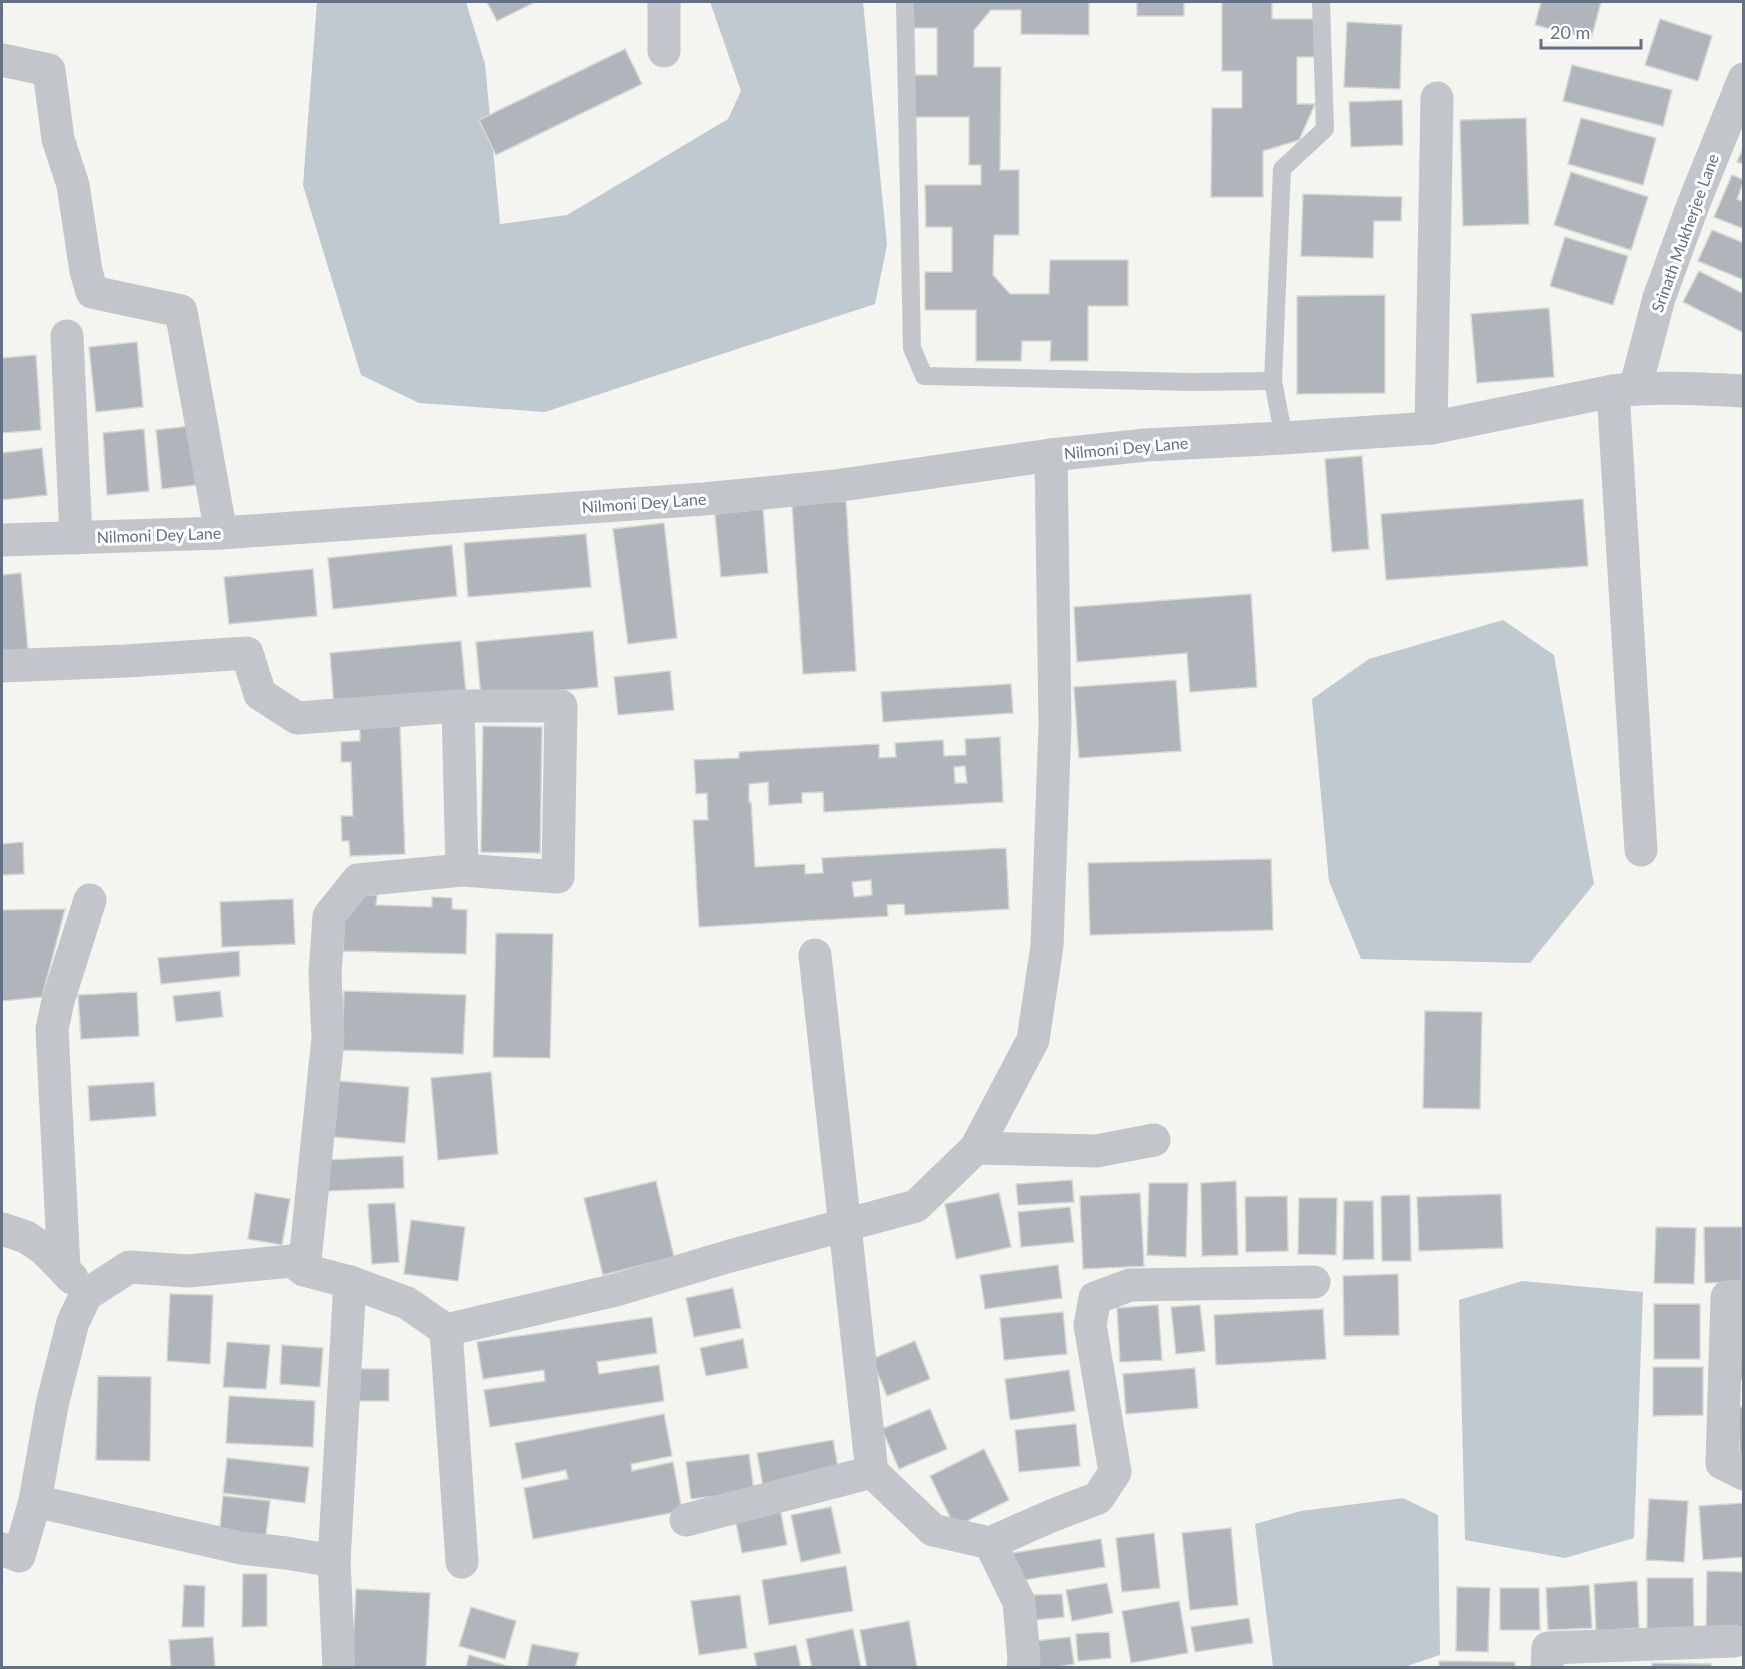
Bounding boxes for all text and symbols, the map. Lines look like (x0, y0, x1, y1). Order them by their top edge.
scale bar (1541, 12, 1642, 50)
text: 20 m (1550, 21, 1590, 43)
street label: Srinath Mukherjee Lane (1647, 151, 1722, 315)
street label: Nilmoni Dey Lane (1063, 433, 1189, 462)
street label: Nilmoni Dey Lane (581, 489, 707, 516)
street label: Nilmoni Dey Lane (96, 523, 222, 546)

